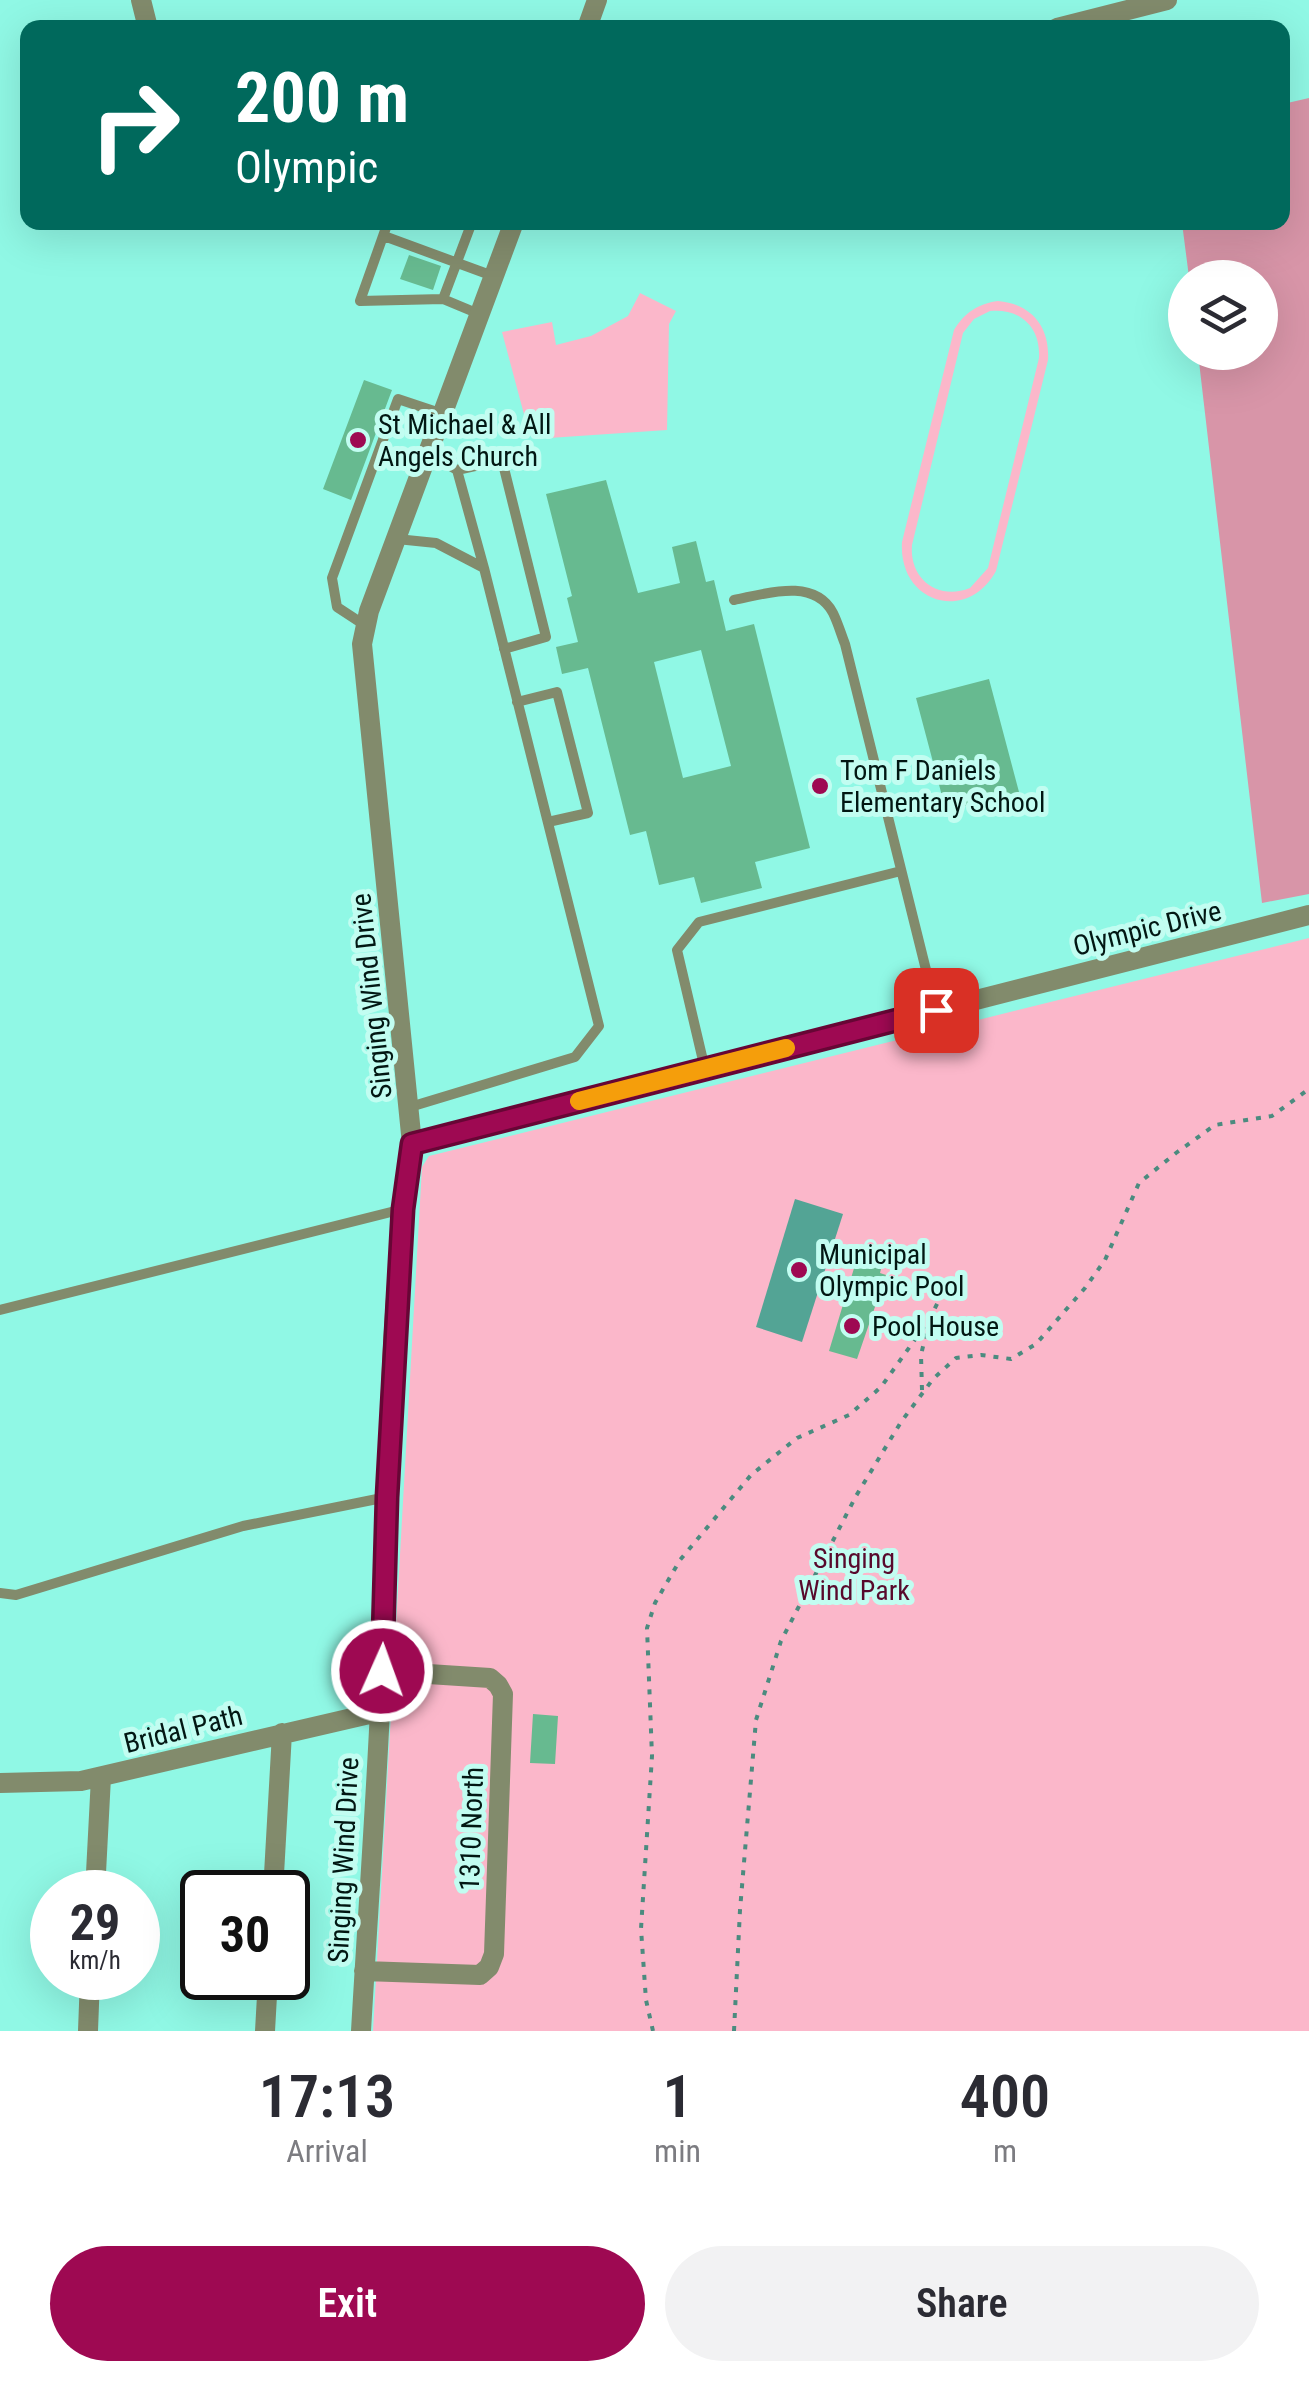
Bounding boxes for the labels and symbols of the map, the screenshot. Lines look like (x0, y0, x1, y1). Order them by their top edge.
place label: St Michael & All Angels Church (378, 408, 551, 473)
marker: St Michael & All Angels Church (347, 429, 369, 451)
place label: Tom F Daniels Elementary School (840, 754, 1045, 819)
marker: Tom F Daniels Elementary School (809, 775, 831, 797)
street label: Singing Wind Drive (344, 892, 399, 1100)
street label: Olympic Drive (1070, 894, 1225, 963)
pin (894, 968, 979, 1053)
place label: Municipal Olympic Pool (819, 1238, 964, 1303)
marker: Municipal Olympic Pool (788, 1259, 810, 1281)
place label: Pool House (872, 1310, 999, 1343)
marker: Pool House (841, 1315, 863, 1337)
park label: Singing Wind Park (798, 1542, 910, 1607)
position arrow (330, 1619, 434, 1723)
street label: Bridal Path (120, 1699, 246, 1760)
street label: Singing Wind Drive (322, 1756, 365, 1964)
street label: 1310 North (453, 1766, 490, 1892)
speed limit sign: 30 (180, 1870, 310, 2000)

